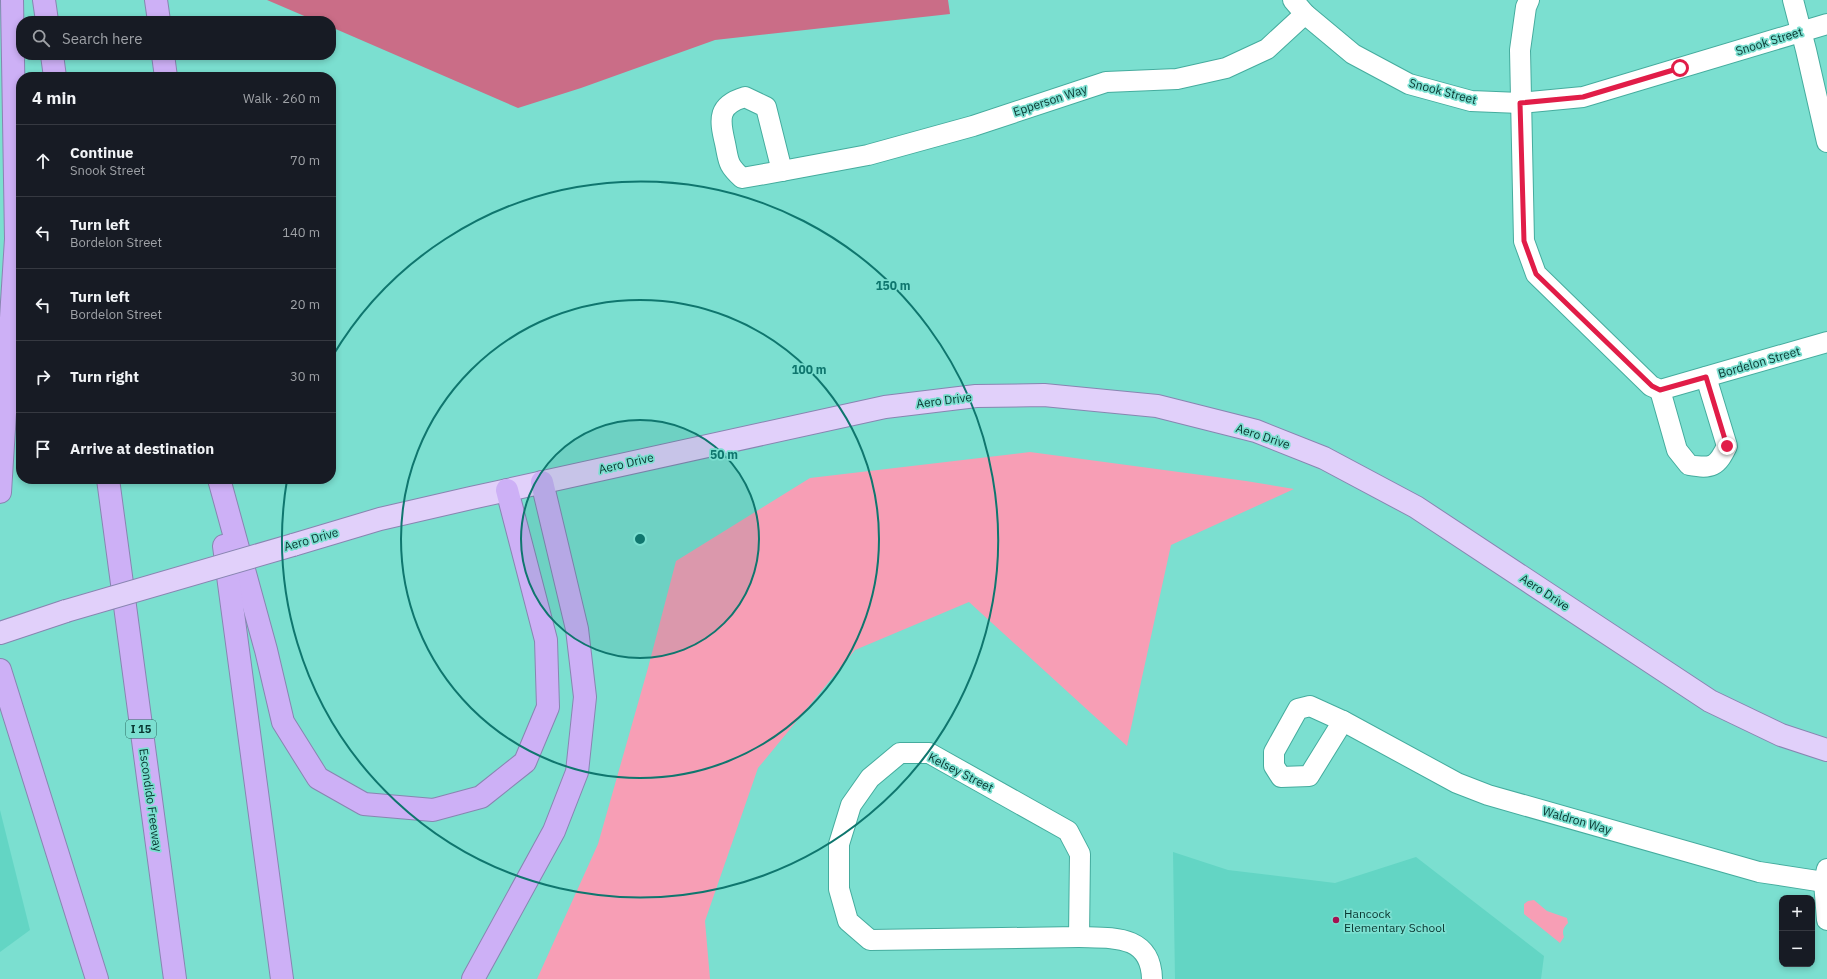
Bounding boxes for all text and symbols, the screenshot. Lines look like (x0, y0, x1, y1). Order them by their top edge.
search box (16, 16, 336, 60)
street label: Snook Street (1734, 24, 1804, 58)
icon: search (30, 27, 52, 49)
text: Search here (62, 29, 142, 48)
route start (1671, 59, 1689, 77)
street label: Snook Street (1408, 75, 1478, 107)
street label: Epperson Way (1011, 81, 1089, 119)
text: 4 min (32, 87, 76, 109)
text: Walk · 260 m (243, 90, 320, 107)
text: Continue (70, 143, 134, 162)
icon: ahead (32, 150, 54, 172)
text: 70 m (290, 152, 320, 169)
text: Snook Street (70, 162, 145, 179)
text: Turn left (70, 215, 130, 234)
icon: left (32, 222, 54, 244)
text: 140 m (282, 224, 320, 241)
text: Bordelon Street (70, 234, 162, 251)
text: 150 m (875, 278, 911, 293)
text: Turn left (70, 287, 130, 306)
icon: left (32, 294, 54, 316)
text: 20 m (290, 296, 320, 313)
text: Bordelon Street (70, 306, 162, 323)
street label: Bordelon Street (1716, 343, 1802, 381)
text: 100 m (791, 362, 827, 377)
icon: right (32, 366, 54, 388)
text: Turn right (70, 367, 139, 386)
text: 30 m (290, 368, 320, 385)
street label: Aero Drive (915, 389, 973, 411)
street label: Aero Drive (1234, 420, 1292, 452)
route end (1718, 437, 1736, 455)
icon: arrive (32, 438, 54, 460)
text: Arrive at destination (70, 439, 214, 458)
text: 50 m (710, 447, 738, 462)
street label: Aero Drive (597, 449, 655, 477)
street label: Aero Drive (282, 524, 340, 554)
centre of rings (633, 532, 647, 546)
street label: Aero Drive (1517, 570, 1573, 614)
road number: I 15 (126, 720, 156, 738)
street label: Escondido Freeway (136, 747, 166, 853)
street label: Kelsey Street (926, 749, 996, 795)
street label: Waldron Way (1541, 803, 1613, 837)
map controls (1779, 895, 1815, 967)
button: + (1779, 895, 1815, 931)
place label: Hancock Elementary School (1344, 906, 1445, 935)
marker: Hancock Elementary School (1331, 915, 1341, 925)
button: − (1779, 931, 1815, 967)

